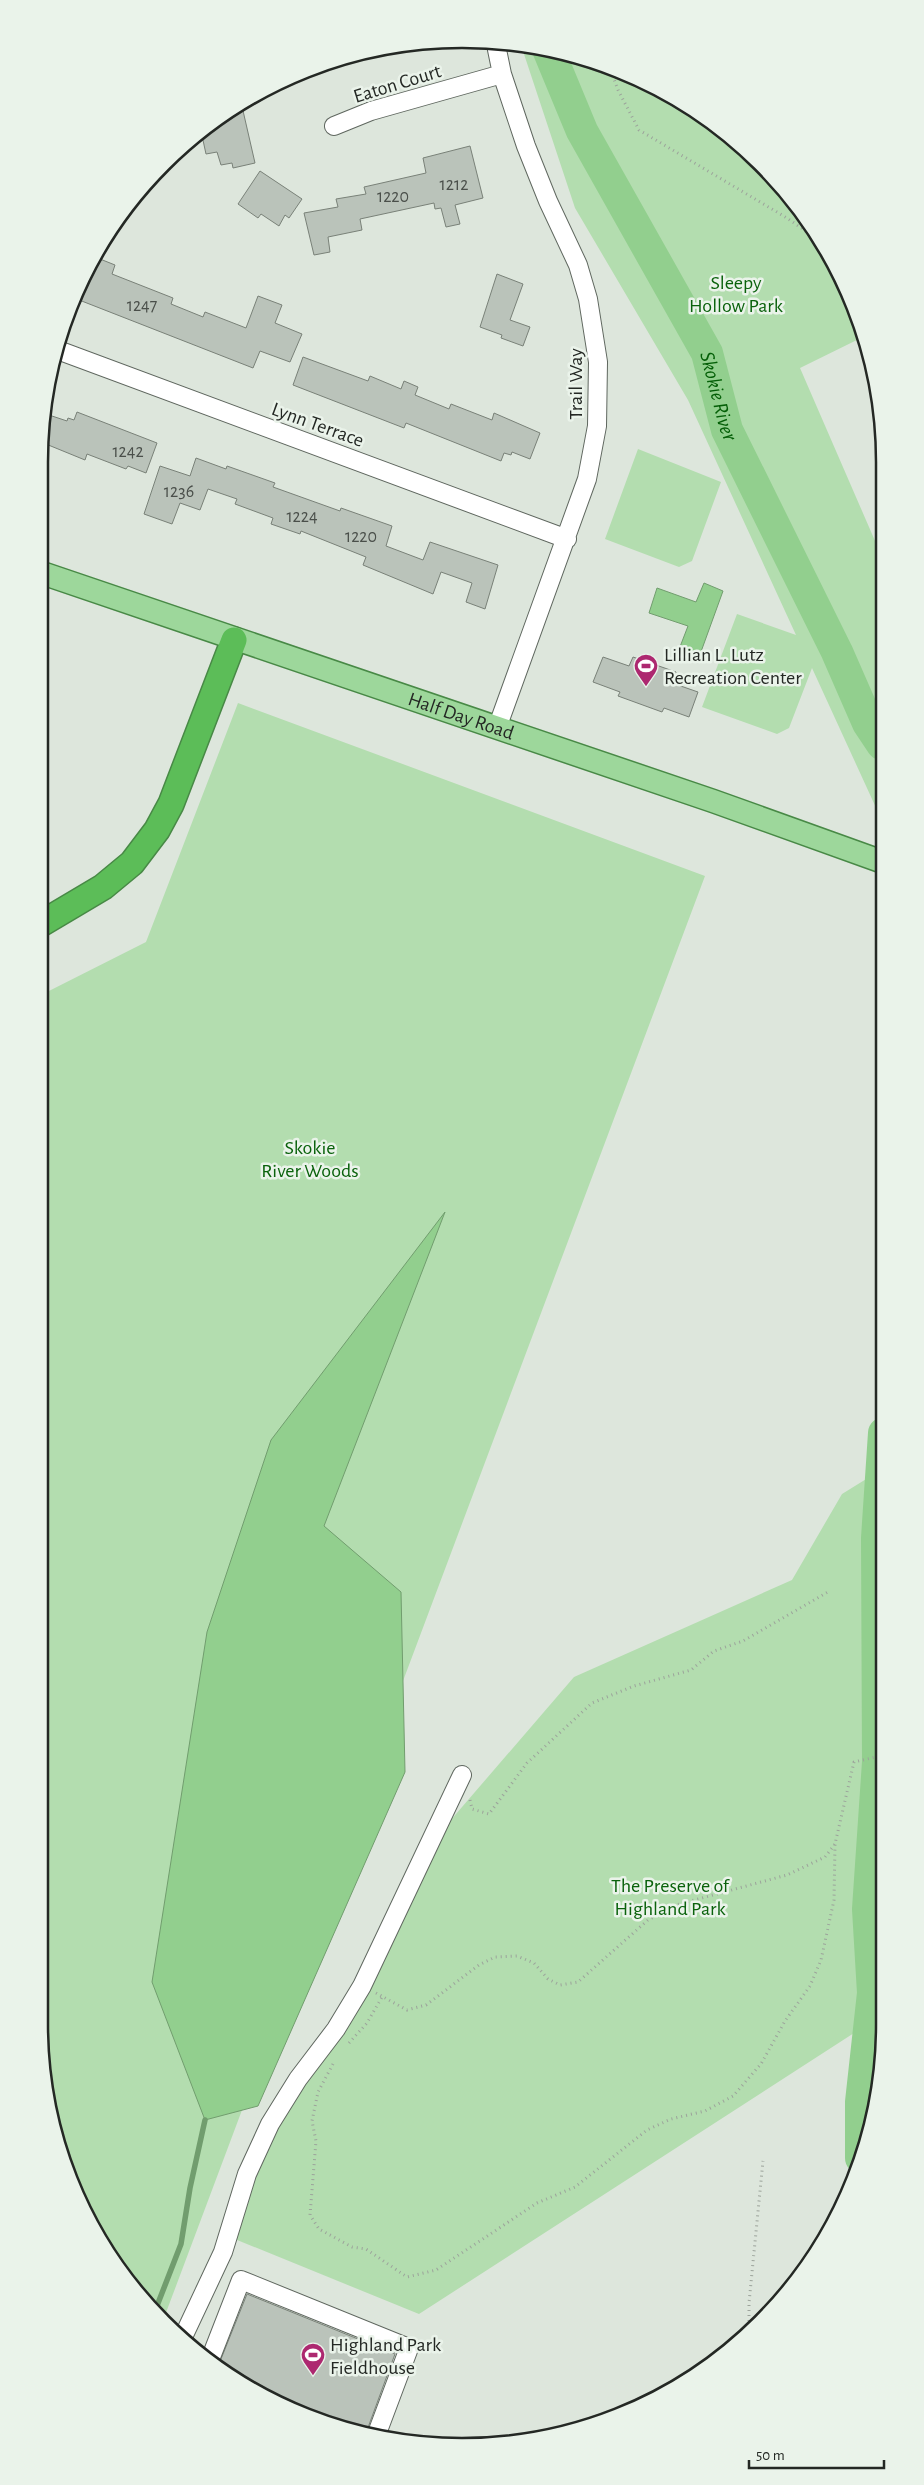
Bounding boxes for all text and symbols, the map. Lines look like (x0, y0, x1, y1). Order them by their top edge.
street label: Eaton Court (351, 61, 444, 107)
house number: 1212 (440, 176, 468, 194)
house number: 1220 (377, 188, 409, 206)
park label: Sleepy Hollow Park (689, 273, 783, 316)
house number: 1247 (127, 297, 157, 315)
street label: Trail Way (566, 348, 586, 420)
water label: Skokie River (696, 349, 741, 445)
street label: Lynn Terrace (269, 399, 367, 451)
house number: 1242 (112, 443, 144, 461)
house number: 1236 (164, 483, 194, 501)
house number: 1224 (286, 508, 318, 526)
house number: 1220 (345, 528, 377, 546)
place label: Lillian L. Lutz Recreation Center (664, 645, 802, 688)
sports icon: Lillian L. Lutz Recreation Center (633, 653, 659, 687)
street label: Half Day Road (405, 689, 516, 744)
park label: Skokie River Woods (261, 1138, 359, 1181)
park label: The Preserve of Highland Park (611, 1876, 730, 1919)
place label: Highland Park Fieldhouse (330, 2335, 441, 2378)
sports icon: Highland Park Fieldhouse (300, 2342, 326, 2376)
scale bar (749, 2438, 884, 2470)
text: 50 m (756, 2448, 785, 2463)

